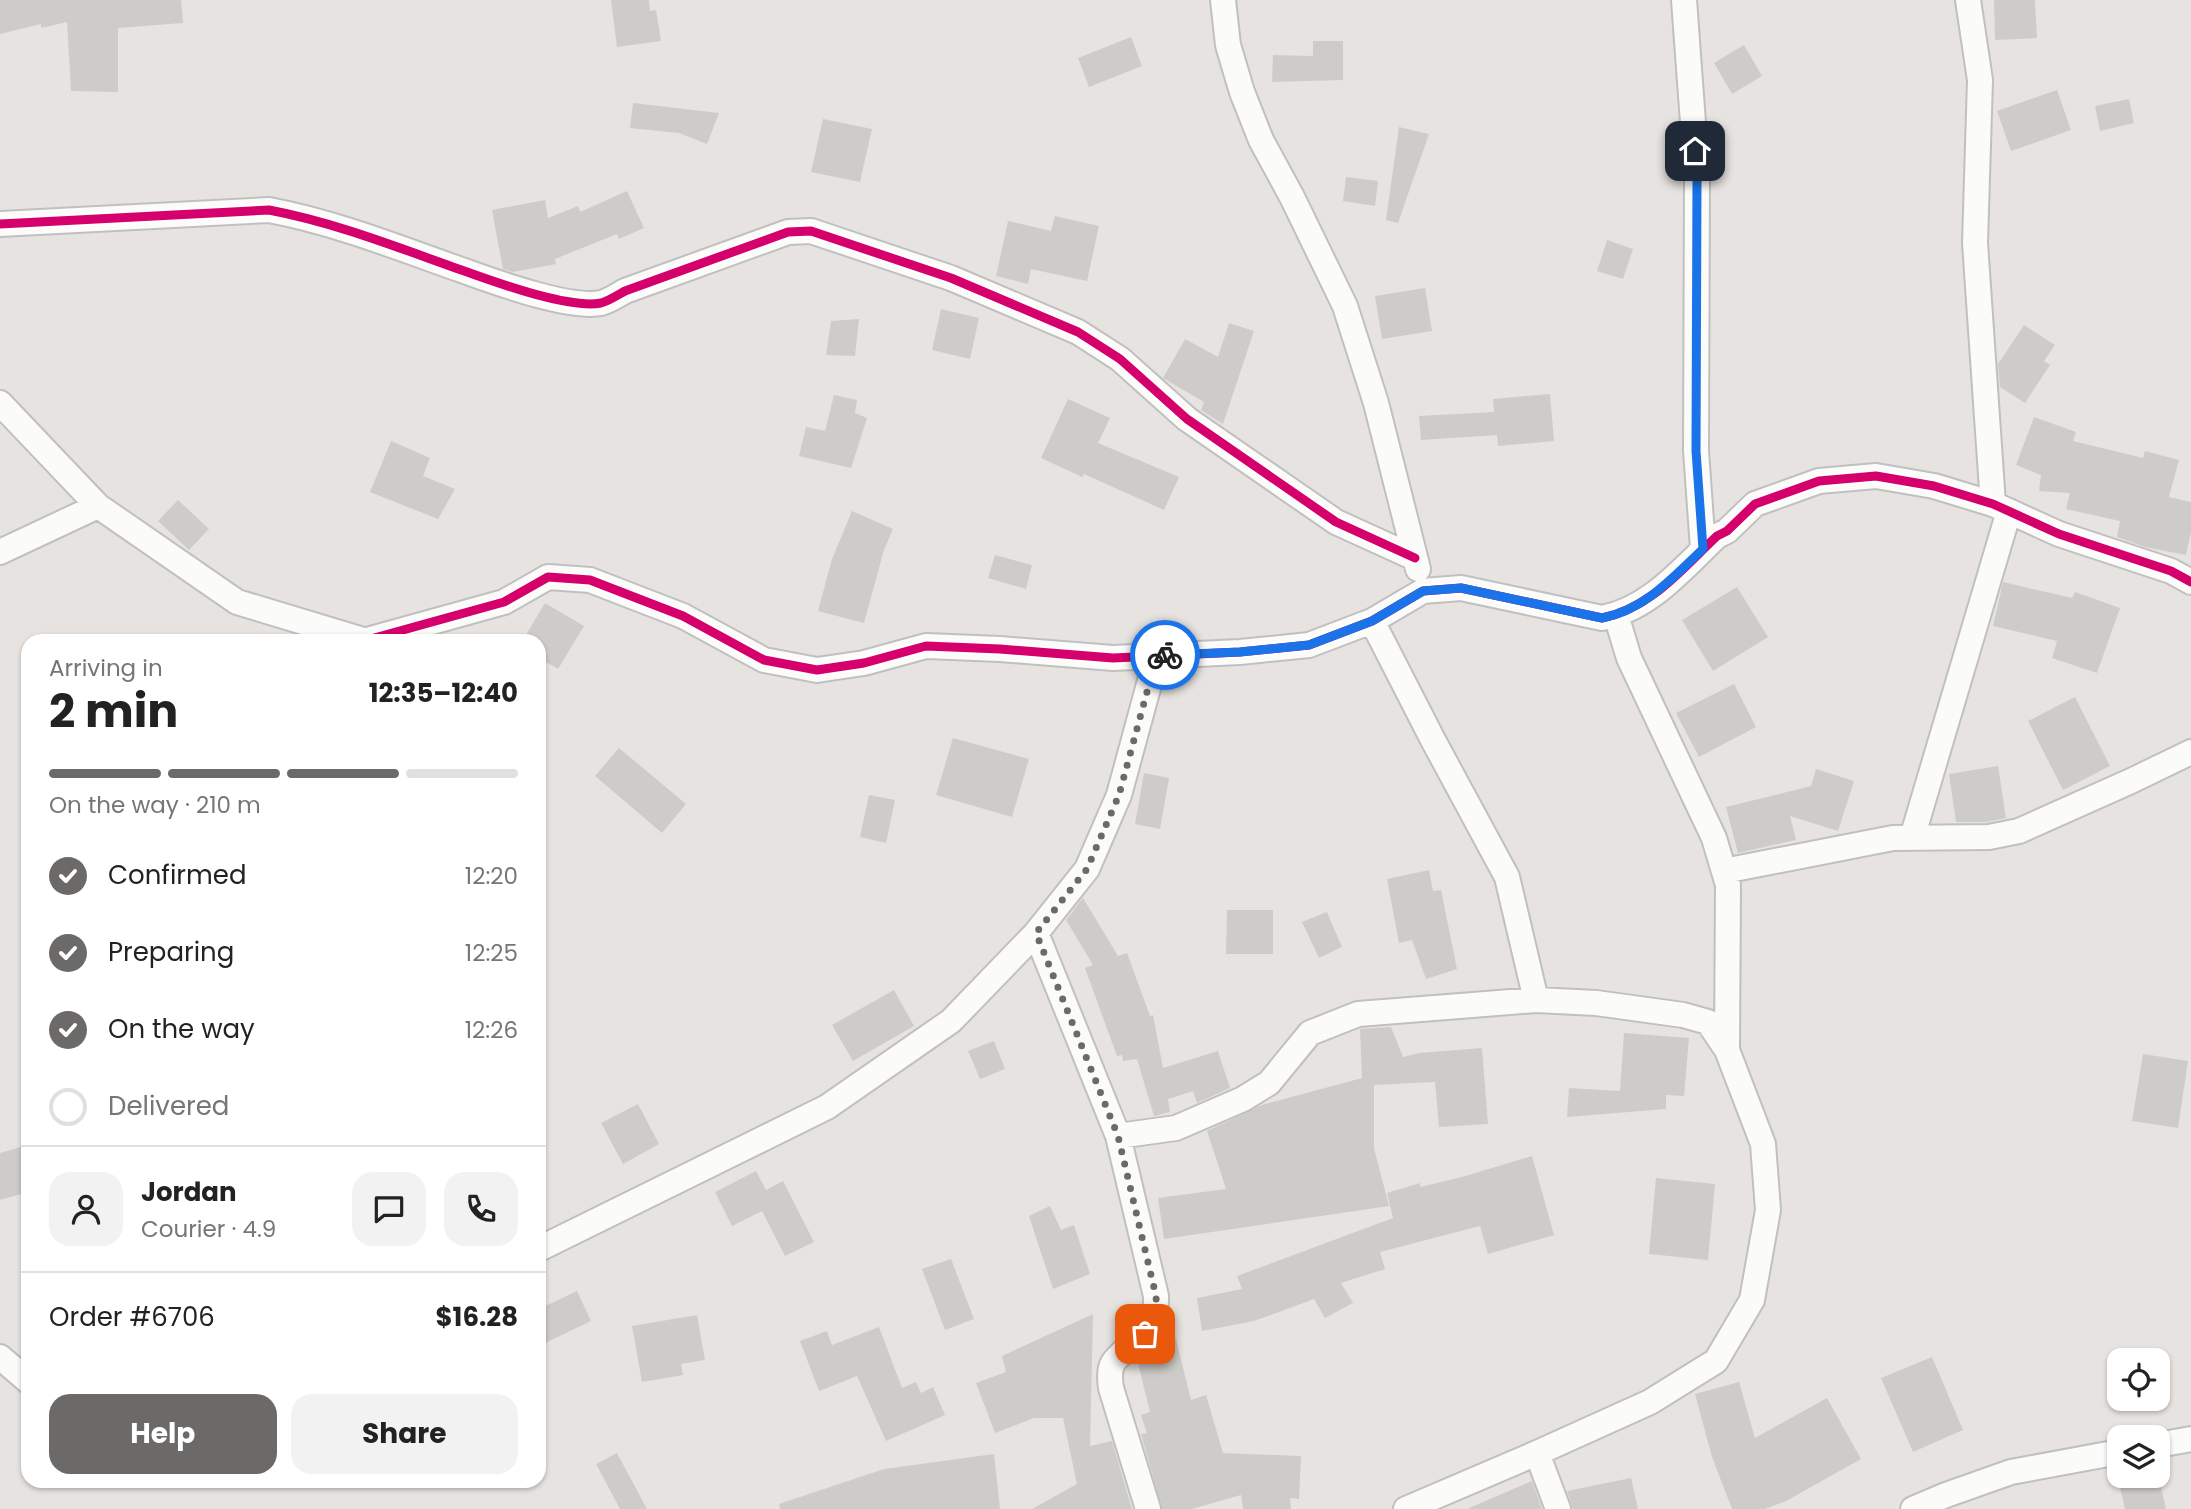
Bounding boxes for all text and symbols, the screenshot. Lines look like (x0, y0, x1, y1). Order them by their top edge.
pin (1665, 121, 1725, 181)
icon: home (1676, 132, 1714, 170)
courier (1130, 620, 1200, 690)
icon: bike (1146, 636, 1184, 674)
text: Arriving in (49, 652, 163, 684)
text: 12:35–12:40 (369, 675, 518, 711)
text: 2 min (49, 679, 178, 743)
text: On the way · 210 m (49, 789, 261, 821)
icon: check (49, 857, 87, 895)
text: Confirmed (108, 857, 246, 893)
text: 12:20 (465, 860, 518, 892)
icon: check (49, 934, 87, 972)
text: Preparing (108, 934, 234, 970)
text: 12:25 (465, 937, 518, 969)
icon: check (49, 1011, 87, 1049)
text: On the way (108, 1011, 255, 1047)
text: 12:26 (465, 1014, 518, 1046)
text: Delivered (108, 1088, 229, 1124)
button: person (49, 1172, 123, 1246)
button: chat (352, 1172, 426, 1246)
button: phone (444, 1172, 518, 1246)
text: Jordan (141, 1174, 237, 1210)
text: Courier · 4.9 (141, 1213, 276, 1245)
text: Order #6706 (49, 1299, 215, 1335)
text: $16.28 (436, 1299, 518, 1335)
pin (1115, 1304, 1175, 1364)
icon: bag (1126, 1315, 1164, 1353)
map controls (2107, 1348, 2170, 1488)
button: locate (2107, 1348, 2170, 1411)
button: Help (49, 1394, 277, 1474)
button: Share (291, 1394, 518, 1474)
button: layers (2107, 1425, 2170, 1488)

